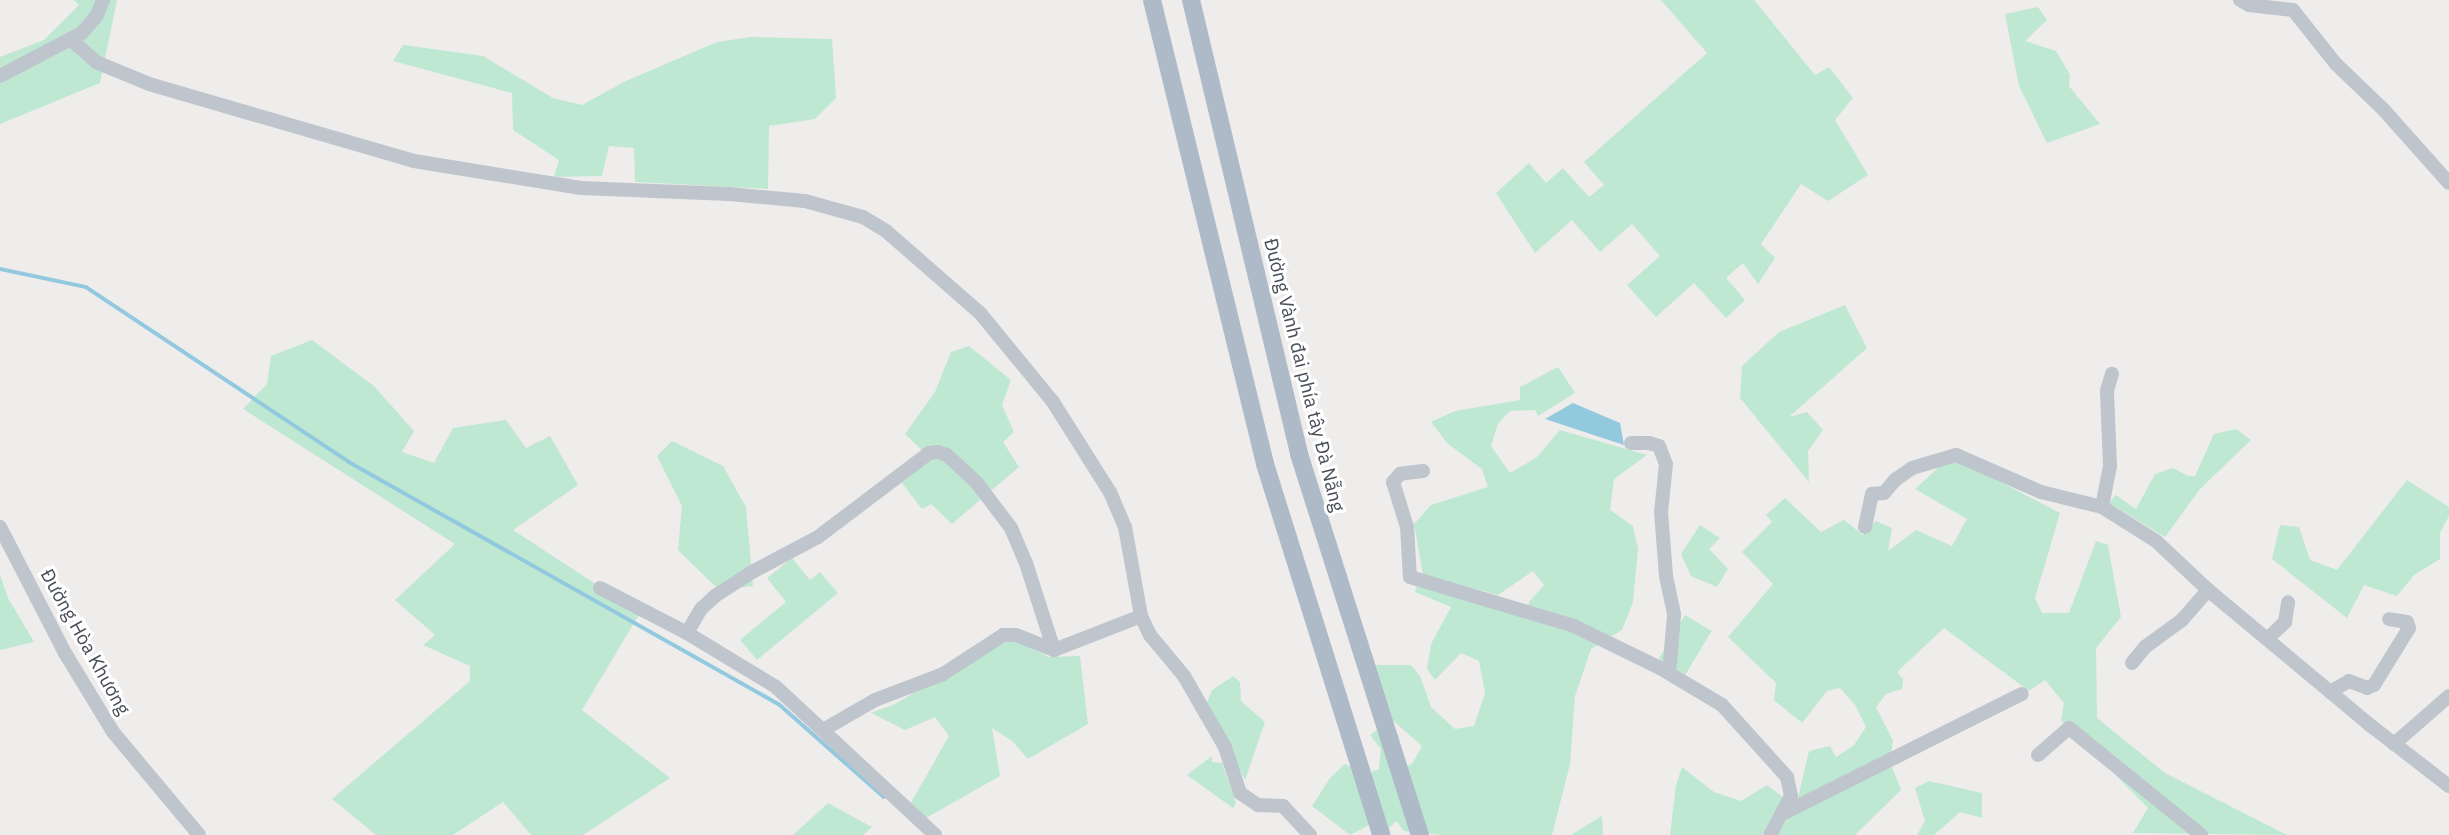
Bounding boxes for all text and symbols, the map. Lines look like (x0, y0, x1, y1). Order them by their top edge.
street label: Đường Vành đai phía tây Đà Nẵng (1259, 236, 1349, 514)
street label: Đường Hòa Khương (35, 565, 135, 719)

